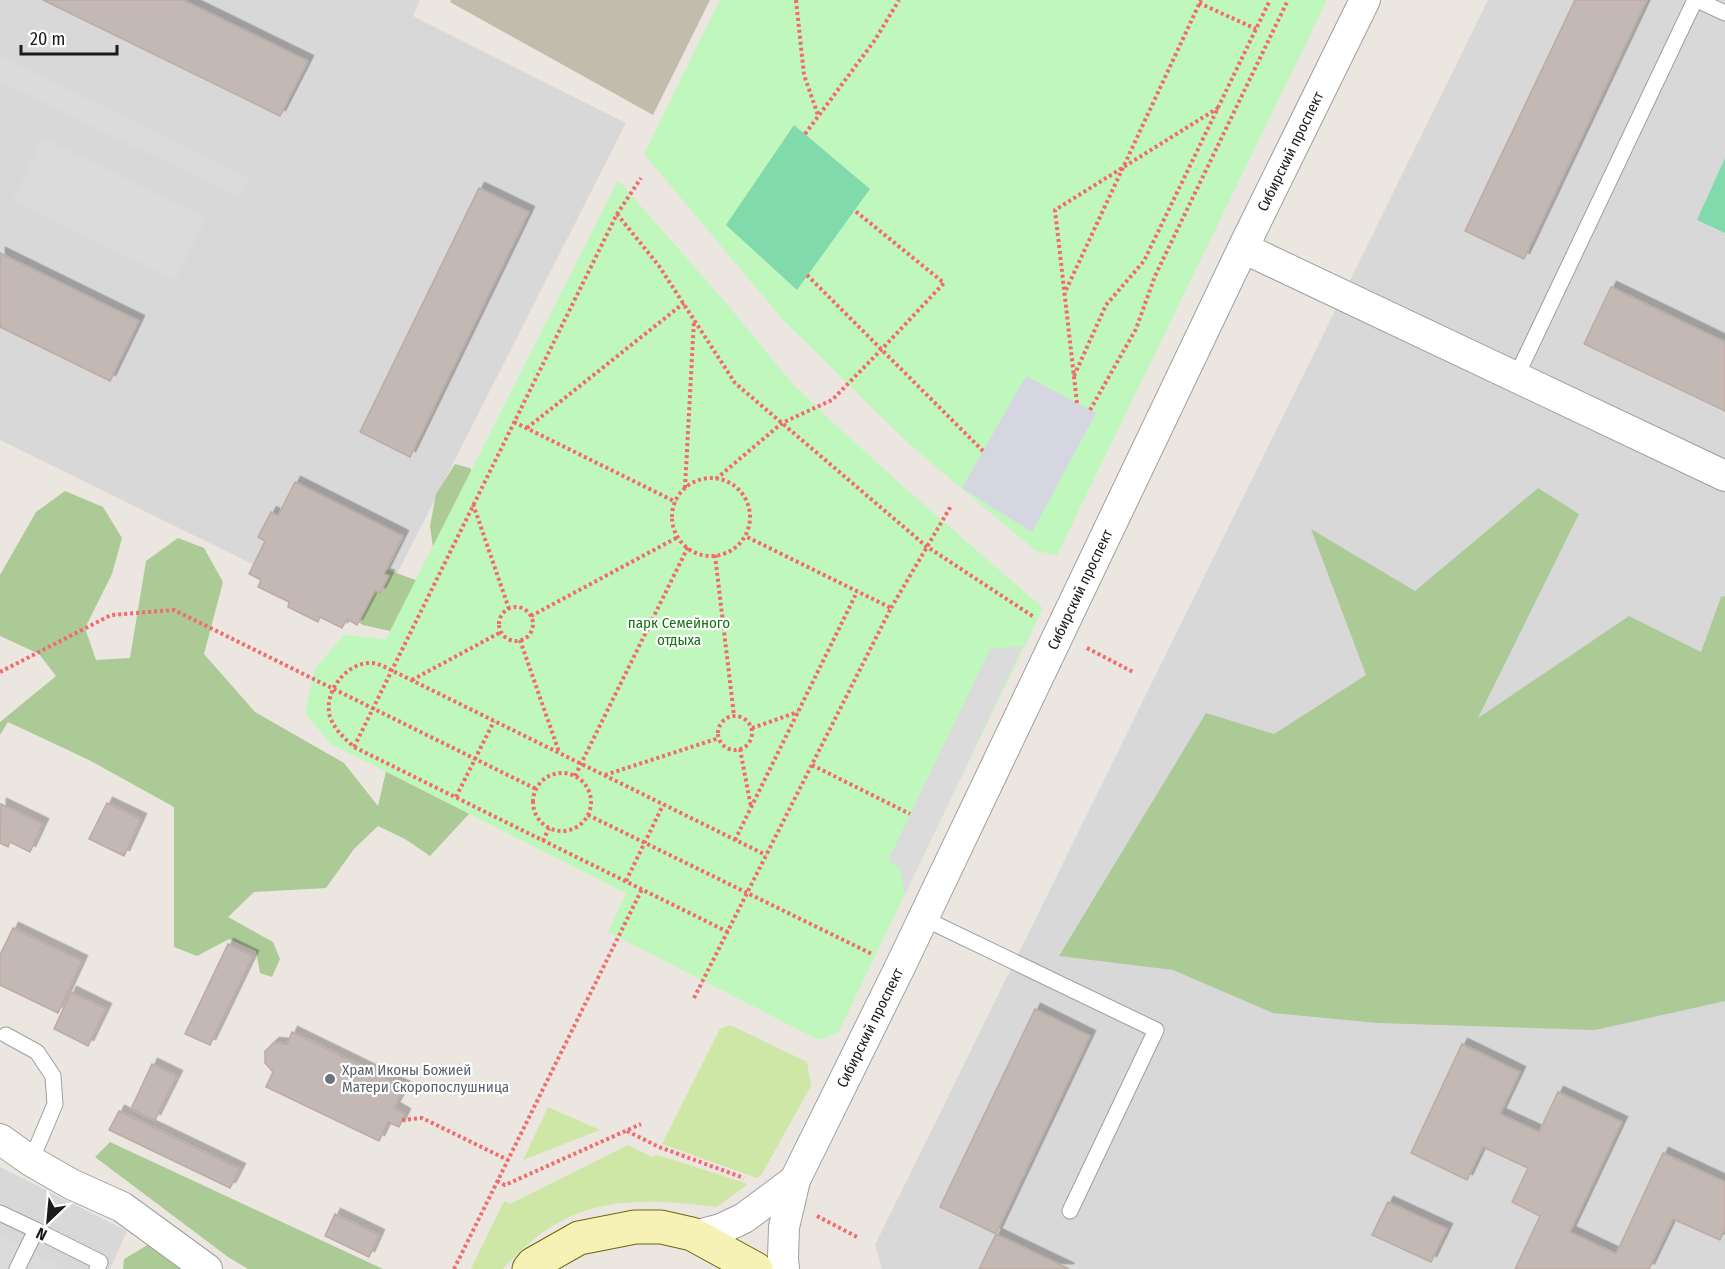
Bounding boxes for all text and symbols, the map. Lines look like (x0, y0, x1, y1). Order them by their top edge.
scale bar (21, 18, 117, 56)
text: 20 m (30, 28, 65, 50)
street label: Сибирский проспект (1253, 88, 1328, 214)
street label: Сибирский проспект (1044, 526, 1117, 653)
park label: парк Семейного отдыха (628, 614, 730, 649)
street label: Сибирский проспект (833, 964, 907, 1091)
place label: Храм Иконы Божией Матери Скоропослушница (342, 1061, 509, 1096)
marker: Храм Иконы Божией Матери Скоропослушница (323, 1072, 337, 1086)
north arrow (18, 1191, 78, 1251)
text: N (33, 1223, 50, 1245)

